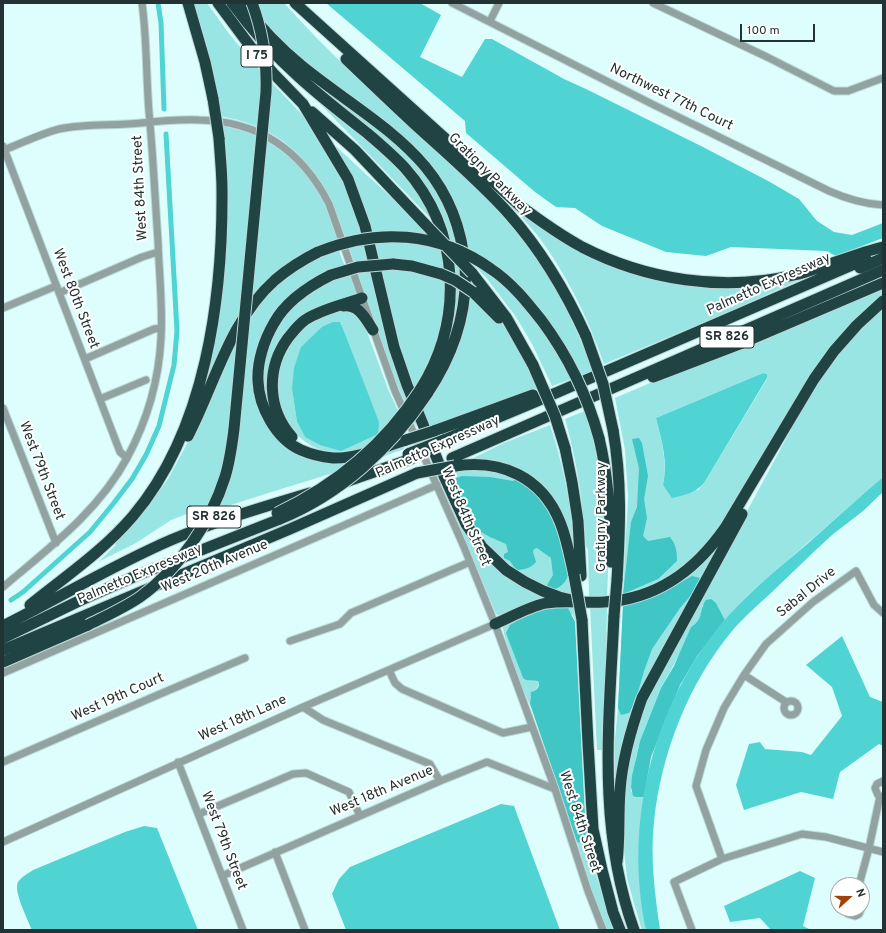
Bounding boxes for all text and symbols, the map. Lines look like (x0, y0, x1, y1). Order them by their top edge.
scale bar (742, 16, 817, 42)
text: 100 m (747, 23, 780, 39)
road number: I 75 (241, 45, 273, 67)
street label: Northwest 77th Court (607, 61, 735, 135)
street label: Gratigny Parkway (444, 130, 534, 220)
street label: West 84th Street (130, 135, 152, 241)
street label: West 80th Street (48, 247, 102, 351)
street label: Palmetto Expressway (704, 250, 834, 320)
road number: SR 826 (700, 326, 754, 348)
street label: Palmetto Expressway (373, 413, 503, 483)
street label: West 79th Street (14, 419, 68, 523)
street label: Gratigny Parkway (594, 462, 610, 572)
street label: West 84th Street (437, 465, 493, 569)
road number: SR 826 (187, 506, 241, 528)
street label: West 20th Avenue (159, 537, 271, 597)
street label: Palmetto Expressway (75, 541, 205, 609)
street label: Sabal Drive (774, 564, 840, 622)
street label: West 19th Court (69, 670, 167, 726)
street label: West 18th Lane (196, 692, 290, 746)
street label: West 18th Avenue (328, 763, 436, 821)
street label: West 84th Street (555, 769, 603, 875)
street label: West 79th Street (196, 789, 250, 893)
north arrow (830, 877, 870, 917)
text: N (852, 887, 868, 899)

